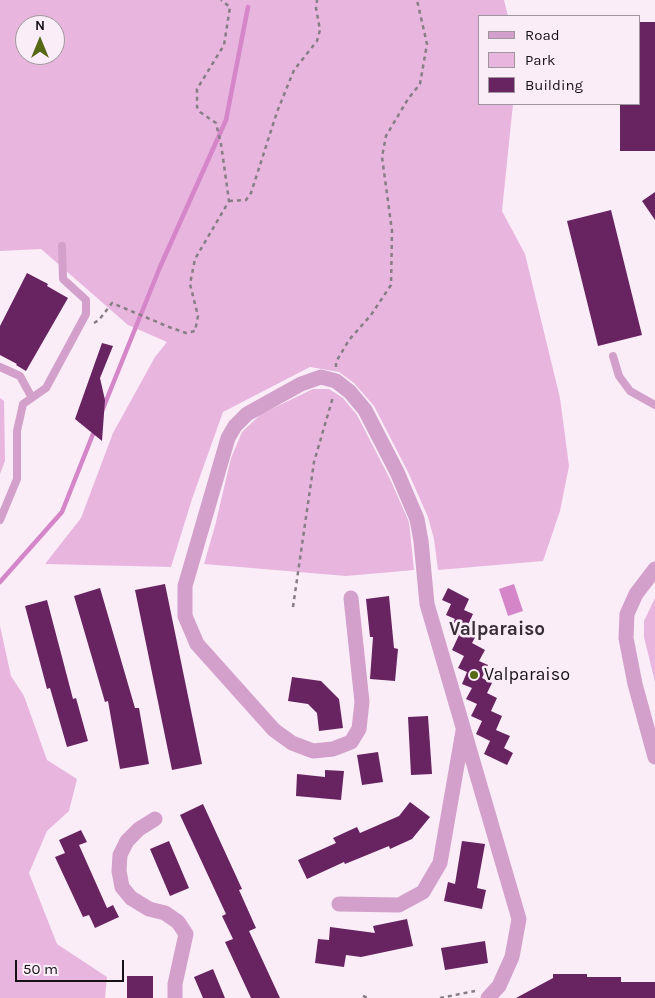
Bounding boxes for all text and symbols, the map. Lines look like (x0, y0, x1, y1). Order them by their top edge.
north arrow (15, 15, 65, 65)
legend (478, 15, 640, 105)
text: N (35, 17, 45, 34)
text: Road (525, 26, 560, 44)
text: Park (525, 51, 555, 69)
text: Building (525, 76, 583, 94)
district label: Valparaiso (449, 619, 545, 641)
place label: Valparaiso (484, 664, 570, 686)
marker: Valparaiso (468, 669, 480, 681)
scale bar (18, 950, 126, 982)
text: 50 m (23, 960, 58, 978)

